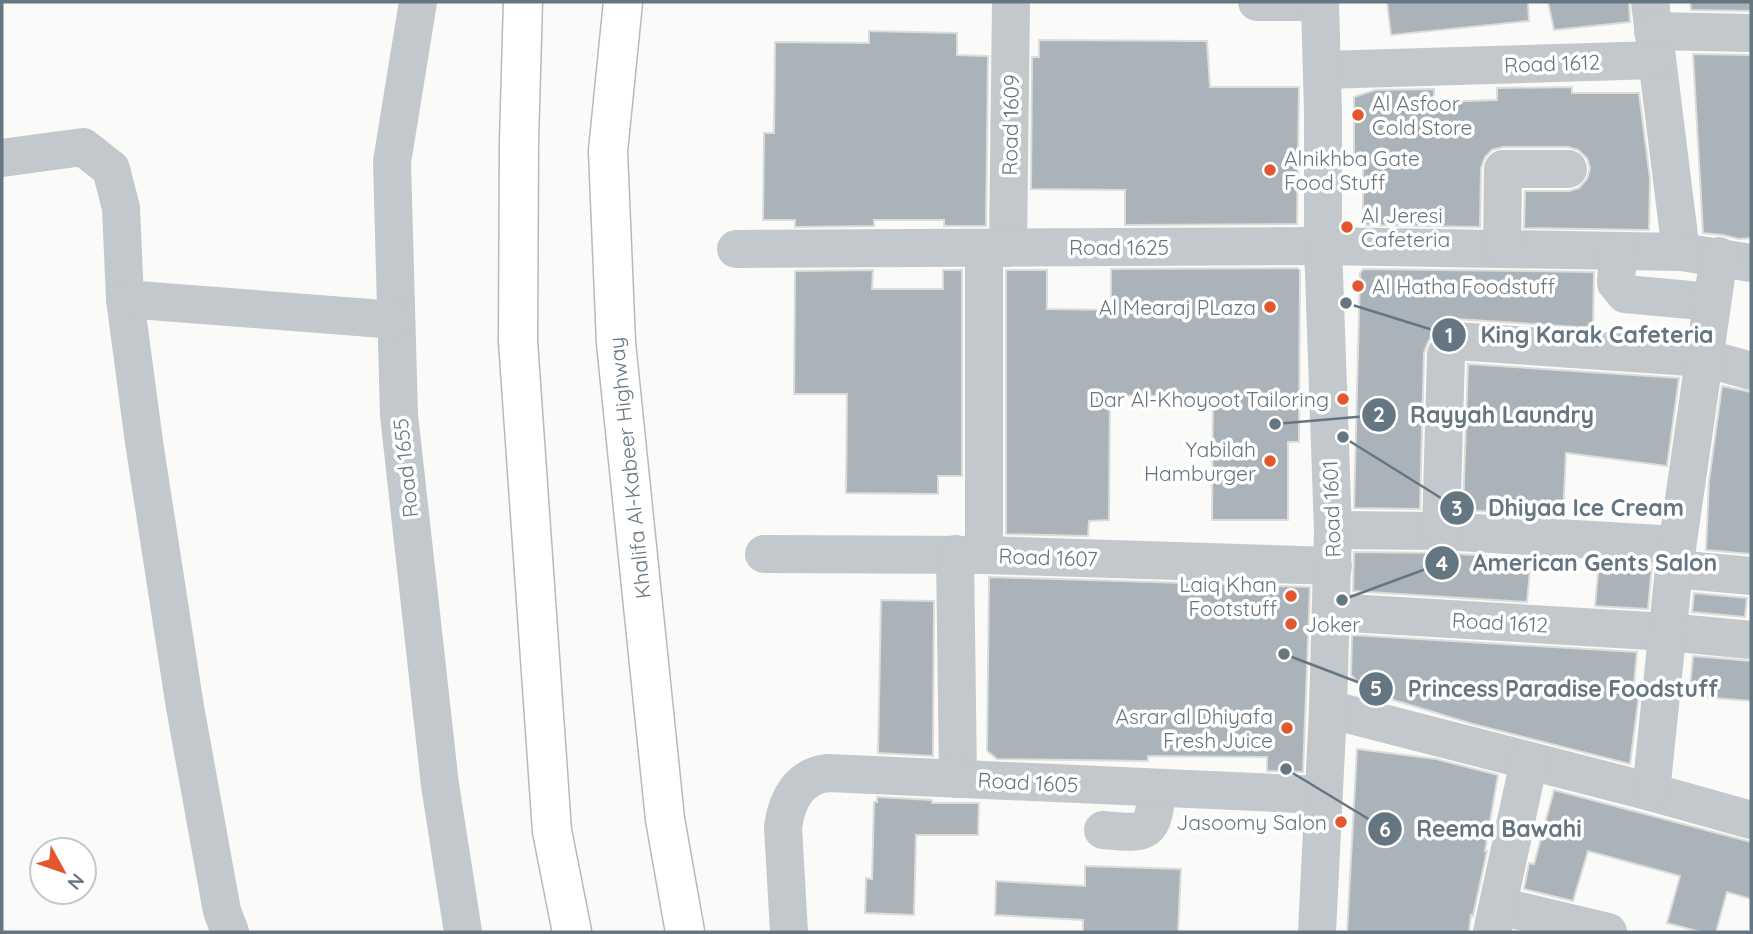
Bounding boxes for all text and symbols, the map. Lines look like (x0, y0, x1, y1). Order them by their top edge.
street label: Road 1612 (1503, 48, 1601, 78)
street label: Road 1609 (996, 74, 1024, 176)
place label: Al Asfoor Cold Store (1372, 90, 1472, 140)
marker: Al Asfoor Cold Store (1350, 107, 1366, 123)
place label: Alnikhba Gate Food Stuff (1284, 145, 1420, 195)
marker: Alnikhba Gate Food Stuff (1262, 162, 1278, 178)
place label: Al Jeresi Cafeteria (1361, 202, 1450, 252)
marker: Al Jeresi Cafeteria (1339, 219, 1355, 235)
street label: Road 1625 (1069, 234, 1169, 260)
place label: Al Hatha Foodstuff (1372, 273, 1555, 299)
marker: Al Hatha Foodstuff (1350, 278, 1366, 294)
place label: Al Mearaj PLaza (1099, 294, 1256, 320)
marker: Al Mearaj PLaza (1262, 299, 1278, 315)
callout: King Karak Cafeteria (1431, 313, 1727, 357)
text: King Karak Cafeteria (1480, 320, 1714, 349)
text: 1 (1445, 322, 1453, 348)
street label: Khalifa Al-Kabeer Highway (602, 336, 656, 600)
place label: Dar Al-Khoyoot Tailoring (1089, 386, 1329, 412)
marker: Dar Al-Khoyoot Tailoring (1335, 391, 1351, 407)
callout: Rayyah Laundry (1361, 393, 1608, 437)
text: Rayyah Laundry (1410, 400, 1594, 429)
text: 2 (1373, 401, 1385, 427)
street label: Road 1655 (387, 417, 423, 519)
place label: Yabilah Hamburger (1144, 436, 1256, 486)
marker: Yabilah Hamburger (1262, 453, 1278, 469)
street label: Road 1601 (1316, 460, 1346, 558)
callout: Dhiyaa Ice Cream (1439, 486, 1698, 530)
text: Dhiyaa Ice Cream (1488, 493, 1684, 522)
text: 3 (1451, 495, 1463, 521)
callout: American Gents Salon (1424, 541, 1731, 585)
street label: Road 1607 (998, 542, 1098, 572)
text: American Gents Salon (1473, 548, 1717, 577)
text: 4 (1436, 550, 1448, 576)
place label: Laiq Khan Footstuff (1179, 571, 1277, 621)
marker: Laiq Khan Footstuff (1283, 588, 1299, 604)
street label: Road 1612 (1451, 607, 1549, 637)
place label: Joker (1305, 611, 1360, 637)
marker: Joker (1283, 616, 1299, 632)
callout: Princess Paradise Foodstuff (1359, 667, 1732, 711)
text: Princess Paradise Foodstuff (1408, 674, 1718, 703)
text: 5 (1370, 675, 1382, 701)
place label: Asrar al Dhiyafa Fresh Juice (1115, 703, 1273, 753)
marker: Asrar al Dhiyafa Fresh Juice (1279, 720, 1295, 736)
street label: Road 1605 (977, 766, 1079, 798)
callout: Reema Bawahi (1368, 807, 1596, 851)
place label: Jasoomy Salon (1176, 809, 1327, 835)
marker: Jasoomy Salon (1333, 814, 1349, 830)
text: Reema Bawahi (1416, 814, 1582, 843)
text: 6 (1379, 816, 1391, 842)
north arrow (28, 836, 98, 906)
text: N (62, 869, 90, 895)

